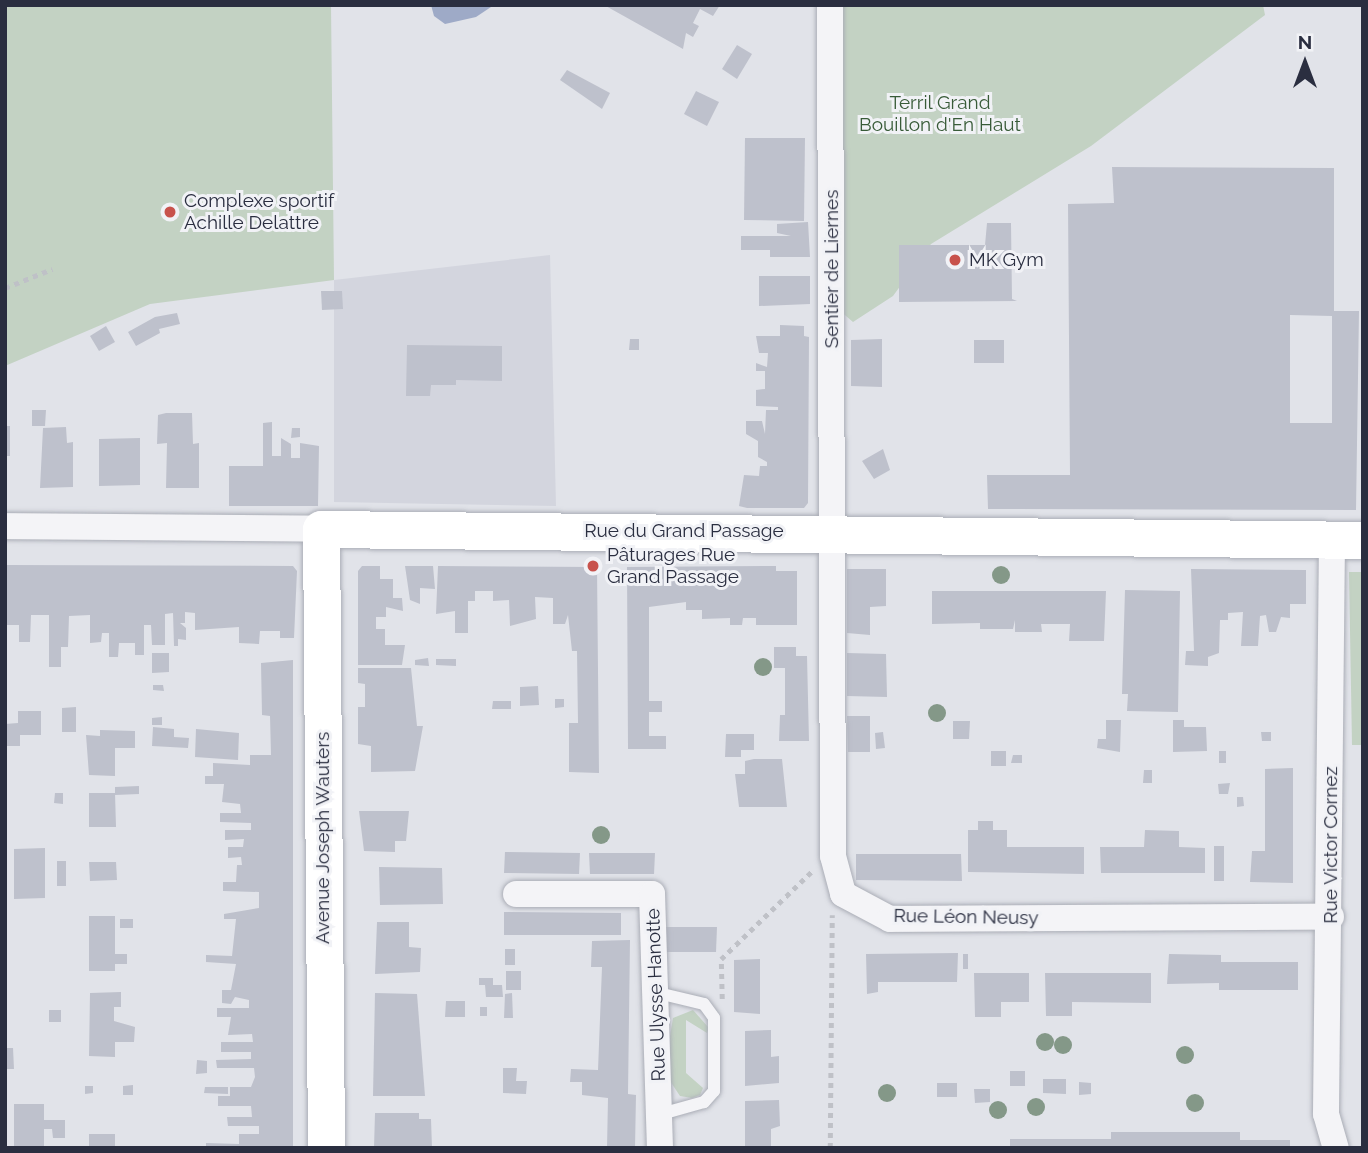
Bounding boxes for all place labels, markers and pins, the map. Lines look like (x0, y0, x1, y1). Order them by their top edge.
place label: Complexe sportif Achille Delattre (184, 190, 334, 234)
marker: Complexe sportif Achille Delattre (162, 204, 178, 220)
place label: MK Gym (969, 249, 1044, 271)
marker: MK Gym (947, 252, 963, 268)
place label: Pâturages Rue Grand Passage (607, 544, 739, 588)
marker: Pâturages Rue Grand Passage (585, 558, 601, 574)

